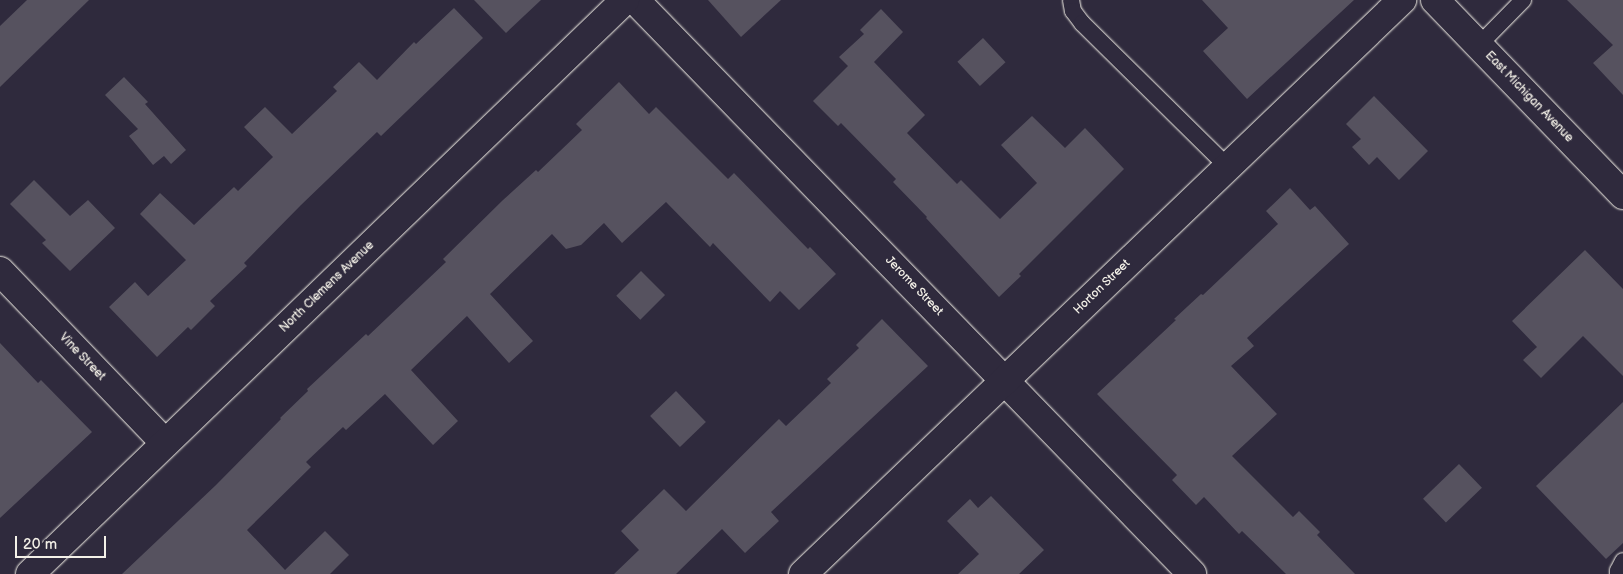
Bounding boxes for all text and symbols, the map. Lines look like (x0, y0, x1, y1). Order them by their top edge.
street label: East Michigan Avenue (1482, 49, 1576, 145)
street label: North Clemens Avenue (277, 238, 377, 336)
street label: Jerome Street (882, 253, 946, 319)
street label: Horton Street (1071, 256, 1133, 318)
street label: Vine Street (56, 330, 108, 384)
scale bar (18, 526, 109, 558)
text: 20 m (23, 535, 57, 554)

